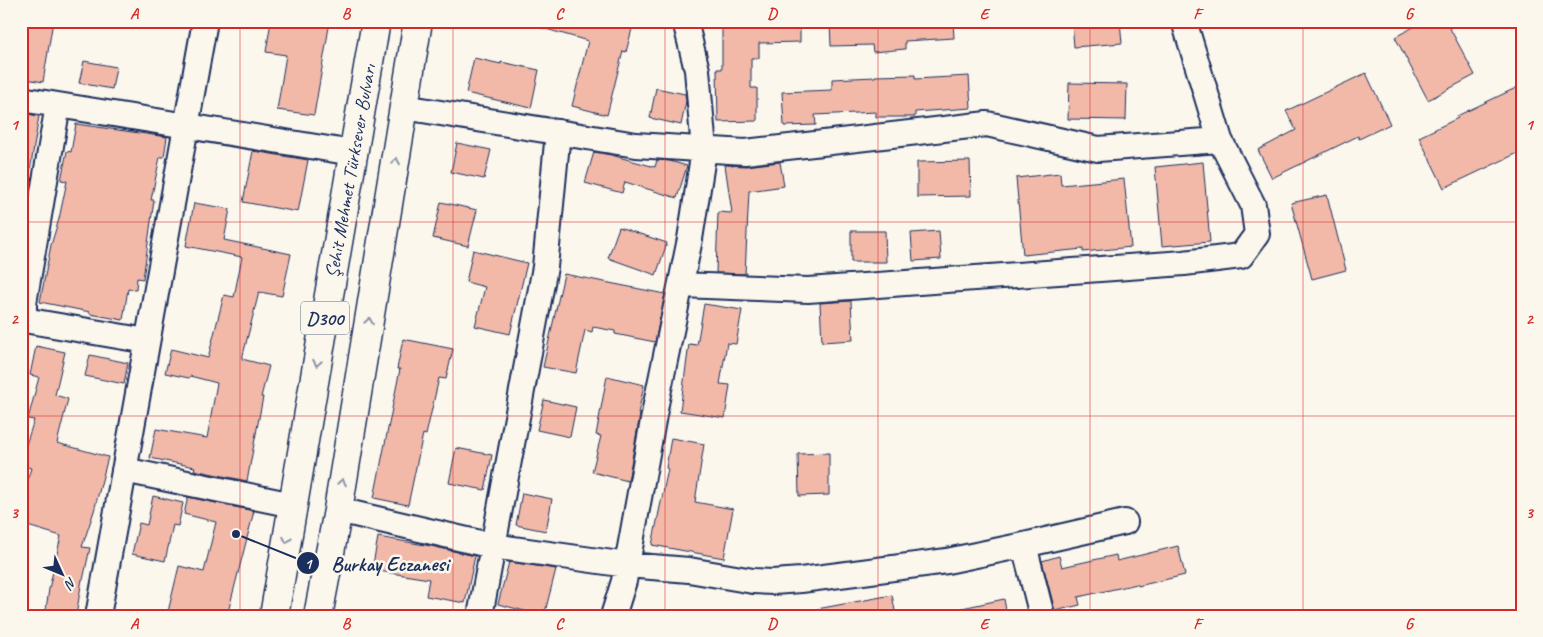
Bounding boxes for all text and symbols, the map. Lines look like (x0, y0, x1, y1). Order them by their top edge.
text: A (130, 4, 140, 24)
text: B (342, 4, 352, 24)
text: C (555, 4, 565, 24)
text: D (767, 4, 778, 24)
text: E (980, 4, 991, 24)
text: F (1193, 4, 1204, 24)
text: G (1405, 4, 1415, 24)
street label: Şehit Mehmet Türksever Bulvarı (319, 61, 382, 280)
text: 1 (10, 115, 19, 135)
text: 1 (1525, 115, 1534, 135)
one-way arrow (390, 157, 400, 165)
road number: D300 (301, 302, 349, 334)
text: 2 (10, 309, 19, 329)
text: 2 (1525, 309, 1534, 329)
one-way arrow (363, 317, 374, 325)
one-way arrow (313, 358, 323, 367)
one-way arrow (337, 477, 347, 486)
text: 3 (10, 503, 19, 523)
text: 3 (1525, 503, 1534, 523)
one-way arrow (282, 536, 292, 544)
callout: Burkay Eczanesi (296, 545, 459, 581)
north arrow (38, 550, 88, 600)
text: Burkay Eczanesi (331, 551, 452, 577)
text: 1 (305, 555, 314, 574)
text: N (60, 574, 80, 593)
text: A (130, 614, 140, 634)
text: B (342, 614, 352, 634)
text: C (555, 614, 565, 634)
text: D (767, 614, 778, 634)
text: E (980, 614, 991, 634)
text: F (1193, 614, 1204, 634)
text: G (1405, 614, 1415, 634)

